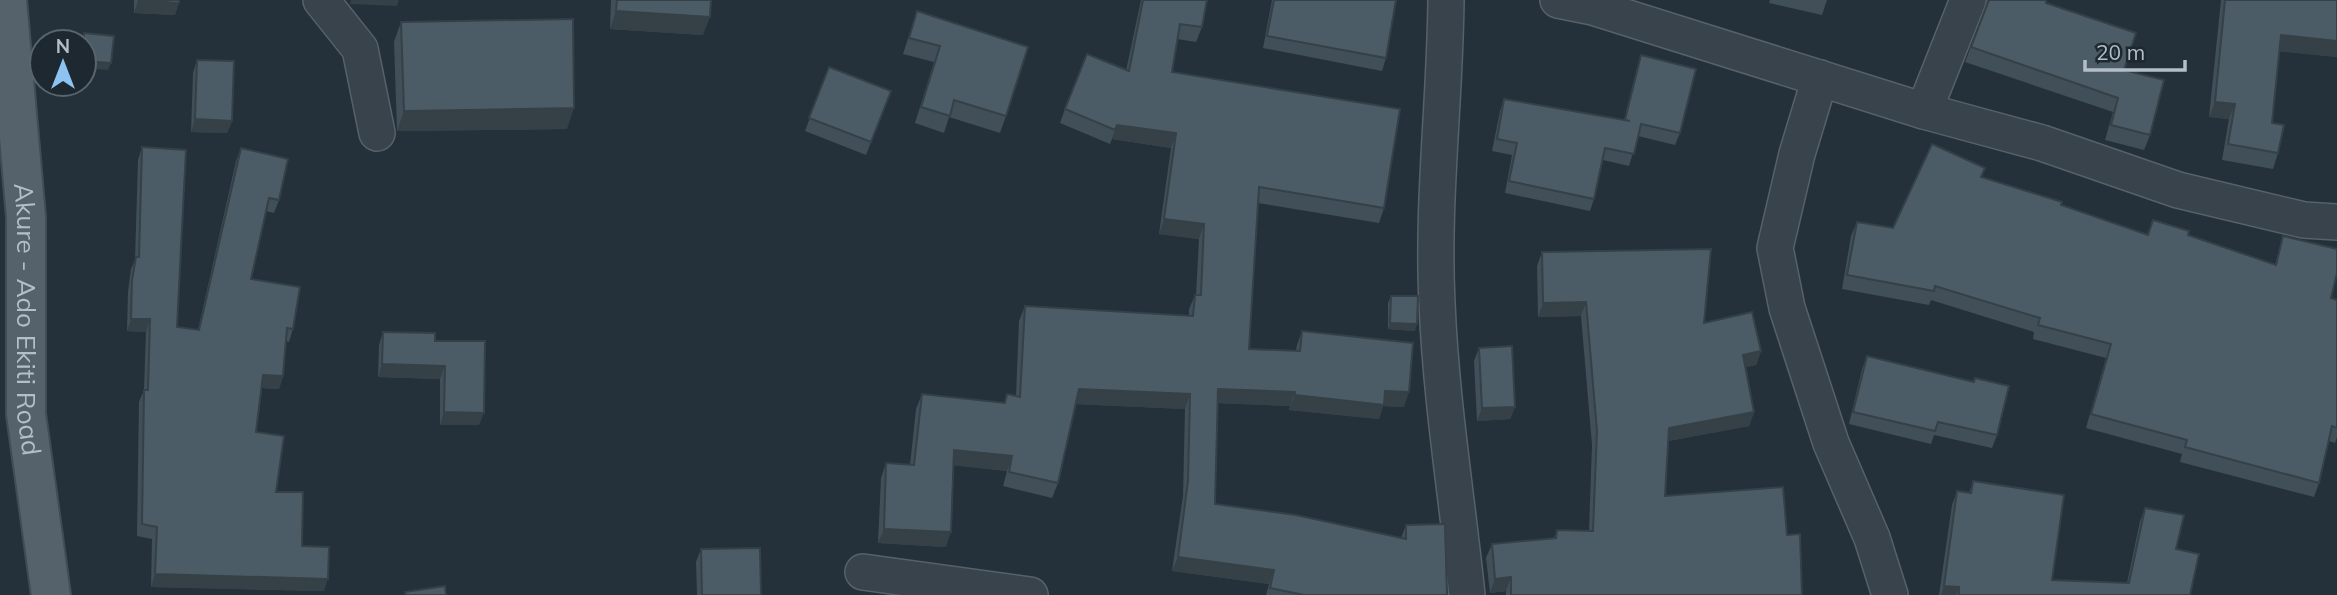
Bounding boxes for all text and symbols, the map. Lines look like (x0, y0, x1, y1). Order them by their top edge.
north arrow (28, 28, 98, 98)
scale bar (2085, 28, 2185, 72)
text: N (56, 34, 70, 58)
text: 20 m (2096, 39, 2145, 65)
street label: Akure - Ado Ekiti Road (7, 181, 49, 457)

